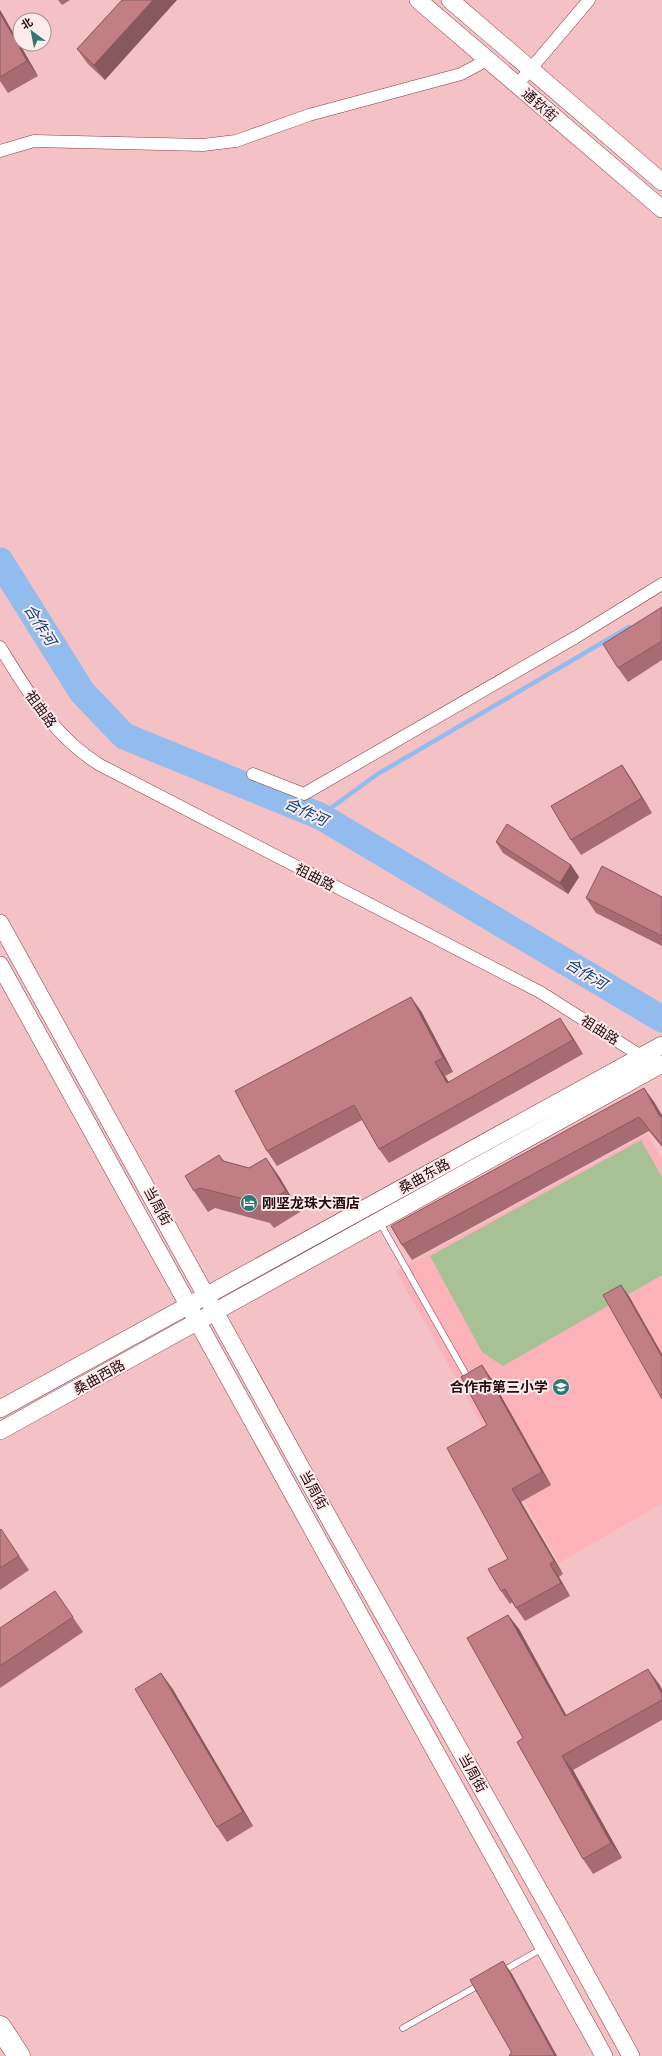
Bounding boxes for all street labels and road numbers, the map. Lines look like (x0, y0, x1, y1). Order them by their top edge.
street label: 通钦街 (518, 83, 563, 126)
street label: 祖曲路 (21, 686, 62, 732)
street label: 祖曲路 (292, 858, 339, 895)
street label: 祖曲路 (577, 1010, 624, 1050)
street label: 桑曲东路 (394, 1153, 453, 1198)
street label: 当周街 (139, 1182, 178, 1229)
street label: 桑曲西路 (69, 1354, 128, 1399)
street label: 当周街 (295, 1466, 334, 1513)
street label: 当周街 (454, 1749, 493, 1796)

